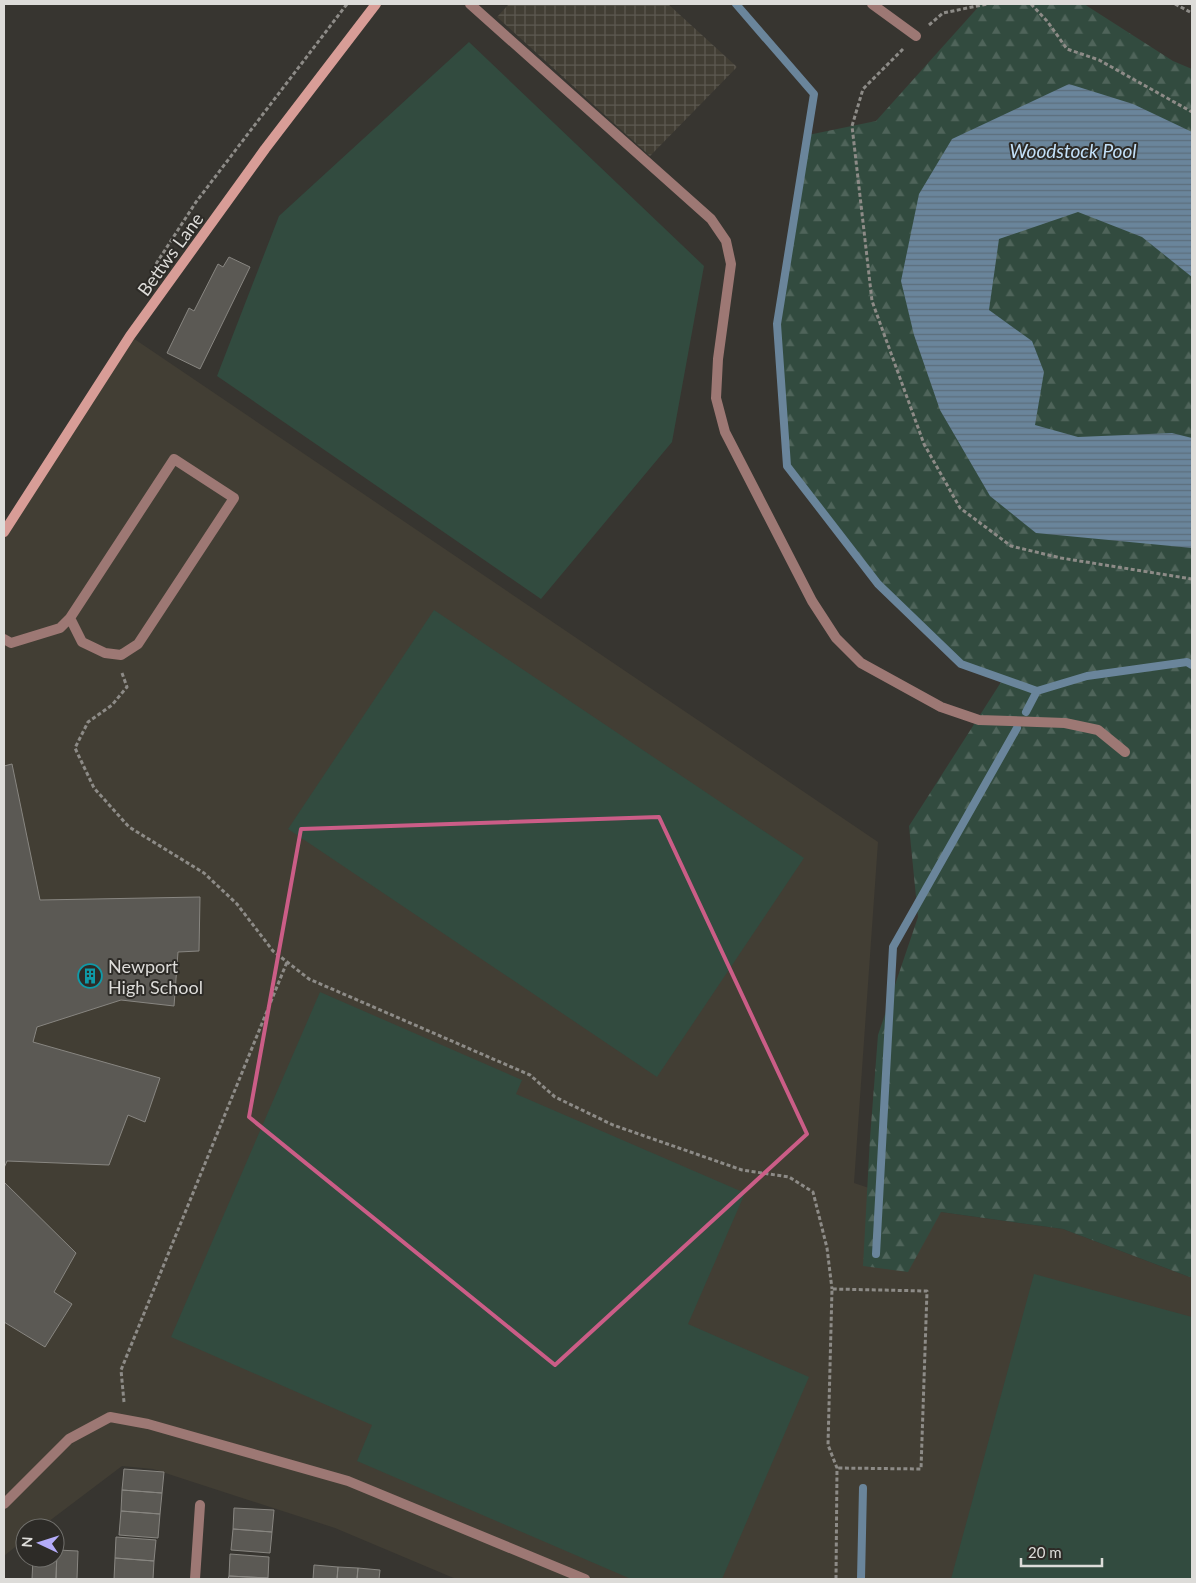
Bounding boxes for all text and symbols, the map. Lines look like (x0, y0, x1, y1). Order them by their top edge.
water label: Woodstock Pool (1009, 139, 1137, 162)
street label: Bettws Lane (132, 208, 208, 300)
place label: Newport High School (108, 955, 203, 998)
building icon: Newport High School (77, 963, 103, 989)
north arrow (15, 1518, 65, 1568)
text: N (18, 1536, 35, 1548)
scale bar (1021, 1536, 1102, 1568)
text: 20 m (1028, 1543, 1062, 1561)

